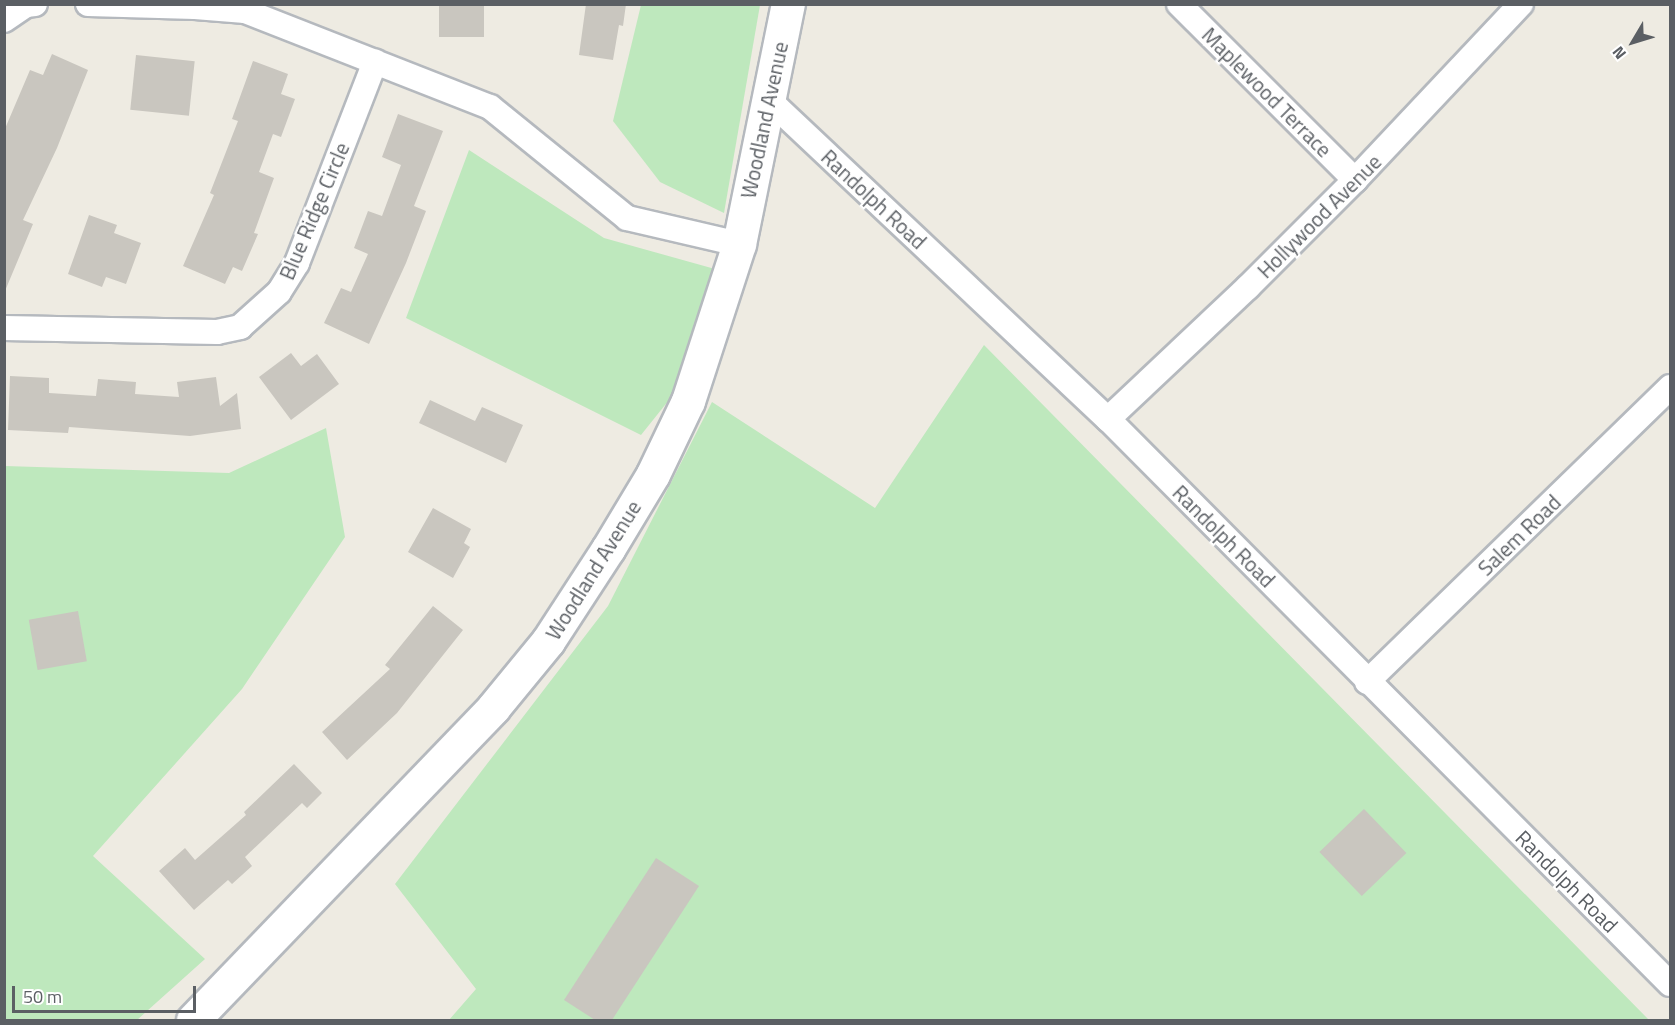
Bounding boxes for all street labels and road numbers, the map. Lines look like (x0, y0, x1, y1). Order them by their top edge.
street label: Maplewood Terrace (1197, 22, 1337, 162)
street label: Woodland Avenue (735, 39, 793, 201)
street label: Blue Ridge Circle (274, 139, 354, 283)
street label: Randolph Road (816, 144, 932, 254)
street label: Hollywood Avenue (1252, 149, 1386, 283)
street label: Randolph Road (1168, 480, 1280, 592)
street label: Salem Road (1472, 489, 1566, 581)
street label: Woodland Avenue (540, 496, 646, 644)
street label: Randolph Road (1511, 825, 1623, 937)

